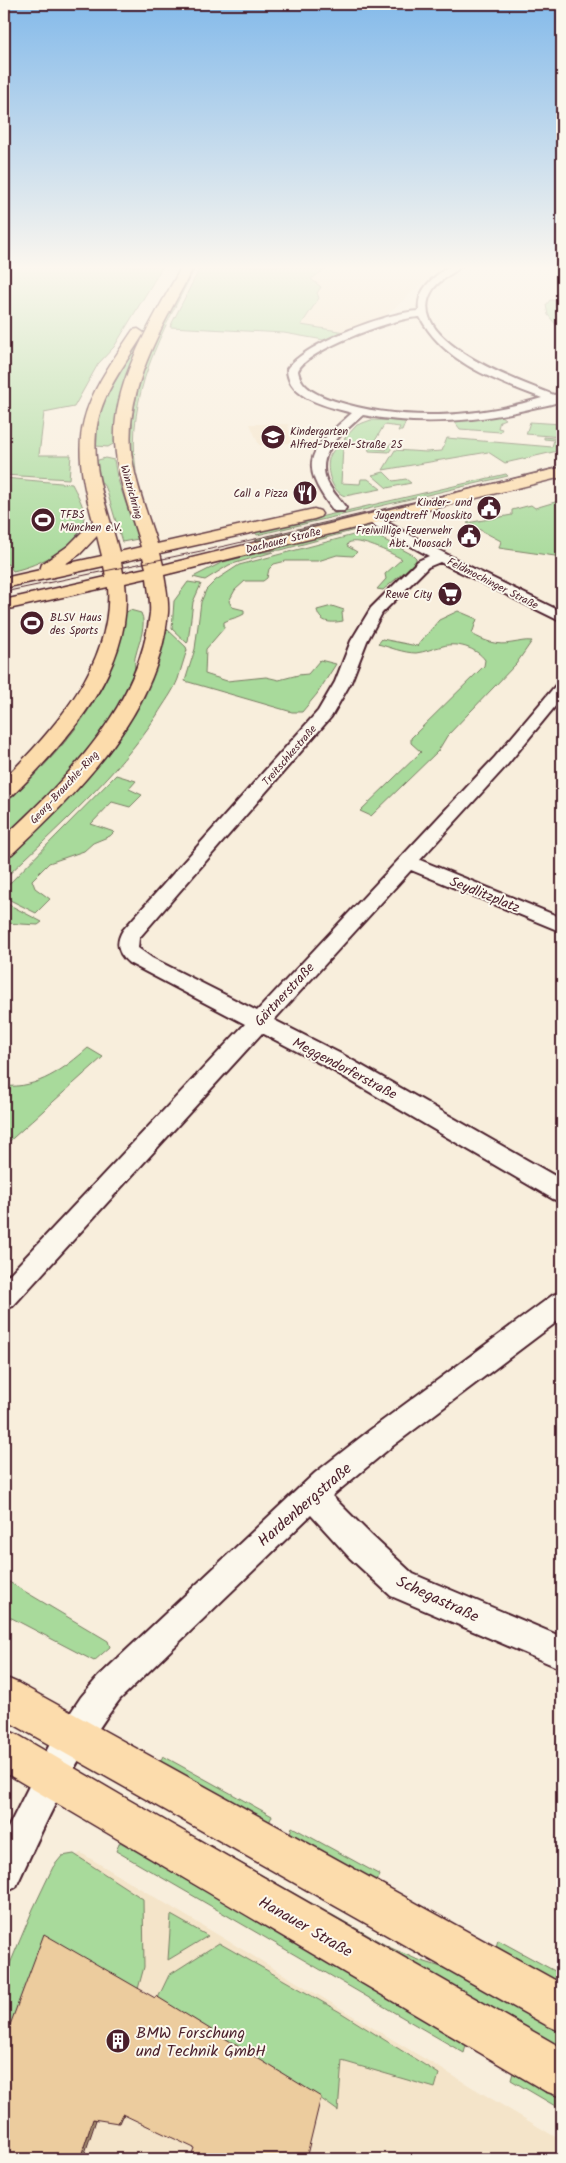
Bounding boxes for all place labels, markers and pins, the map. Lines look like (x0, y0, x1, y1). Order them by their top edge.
place label: Kindergarten Alfred-Drexel-Straße 25 (290, 423, 404, 454)
school or university icon: Kindergarten Alfred-Drexel-Straße 25 (260, 424, 286, 450)
restaurant icon: Call a Pizza (292, 480, 318, 506)
place label: Call a Pizza (233, 485, 288, 503)
place label: Kinder- und Jugendtreff Mooskito (374, 494, 473, 525)
public building icon: Kinder- und Jugendtreff Mooskito (476, 495, 502, 521)
place label: TFBS München e.V. (60, 506, 122, 537)
sports icon: TFBS München e.V. (30, 507, 56, 533)
place label: Freiwillige Feuerwehr Abt. Moosach (356, 522, 453, 553)
public building icon: Freiwillige Feuerwehr Abt. Moosach (456, 523, 482, 549)
supermarket icon: Rewe City (437, 581, 463, 607)
place label: Rewe City (385, 586, 433, 604)
place label: BLSV Haus des Sports (50, 609, 102, 640)
sports icon: BLSV Haus des Sports (19, 610, 45, 636)
place label: BMW Forschung und Technik GmbH (136, 2021, 266, 2064)
building icon: BMW Forschung und Technik GmbH (105, 2028, 131, 2054)

